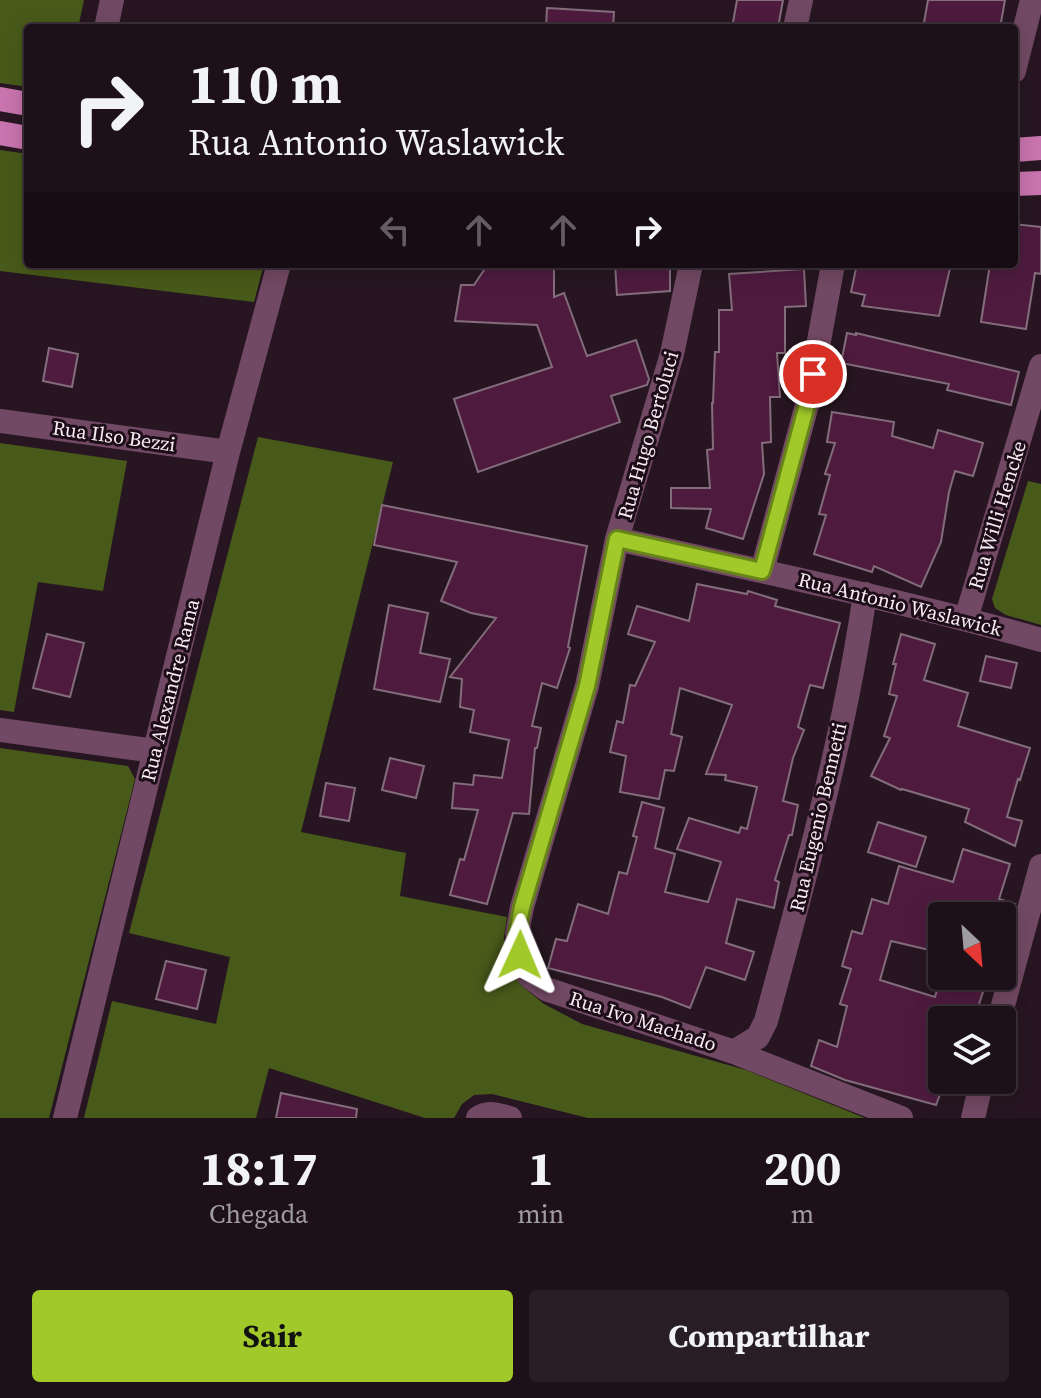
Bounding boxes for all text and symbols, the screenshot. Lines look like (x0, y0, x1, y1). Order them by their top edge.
text: 110 m (188, 45, 342, 122)
icon: right (56, 56, 160, 160)
text: Rua Antonio Waslawick (188, 118, 564, 167)
icon: left (373, 208, 417, 252)
icon: ahead (457, 208, 501, 252)
icon: ahead (541, 208, 585, 252)
icon: right (625, 208, 669, 252)
pin (779, 340, 847, 408)
street label: Rua Hugo Bertoluci (611, 348, 685, 522)
icon: arrive (791, 352, 835, 396)
street label: Rua Ilso Bezzi (51, 414, 177, 458)
street label: Rua Willi Hencke (961, 437, 1033, 593)
street label: Rua Antonio Waslawick (795, 565, 1005, 643)
street label: Rua Alexandre Rama (134, 595, 206, 784)
street label: Rua Eugenio Bennetti (783, 720, 853, 914)
north arrow (928, 902, 1016, 990)
map controls (928, 902, 1016, 1094)
position arrow (478, 913, 562, 997)
street label: Rua Ivo Machado (566, 984, 720, 1058)
button: layers (928, 1006, 1016, 1094)
text: 18:17 (199, 1135, 318, 1201)
text: 1 (528, 1135, 554, 1201)
text: 200 (764, 1135, 842, 1201)
text: Chegada (209, 1196, 308, 1232)
text: min (517, 1196, 564, 1232)
text: m (791, 1196, 814, 1232)
button: Sair (32, 1290, 513, 1382)
button: Compartilhar (529, 1290, 1009, 1382)

